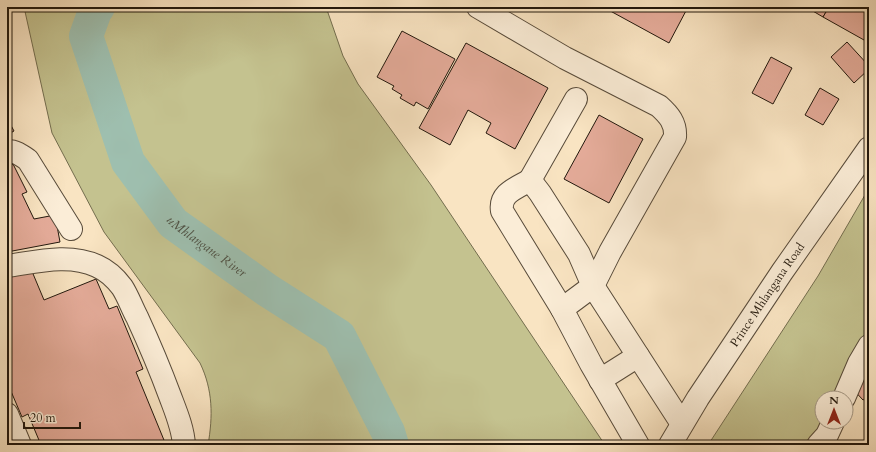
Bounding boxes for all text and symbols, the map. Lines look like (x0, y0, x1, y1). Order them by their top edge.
water label: uMhlangane River (162, 212, 251, 282)
street label: Prince Mhlangana Road (726, 239, 808, 350)
north arrow (814, 390, 854, 430)
text: N (829, 393, 839, 408)
scale bar (24, 404, 80, 430)
text: 20 m (30, 410, 57, 426)

